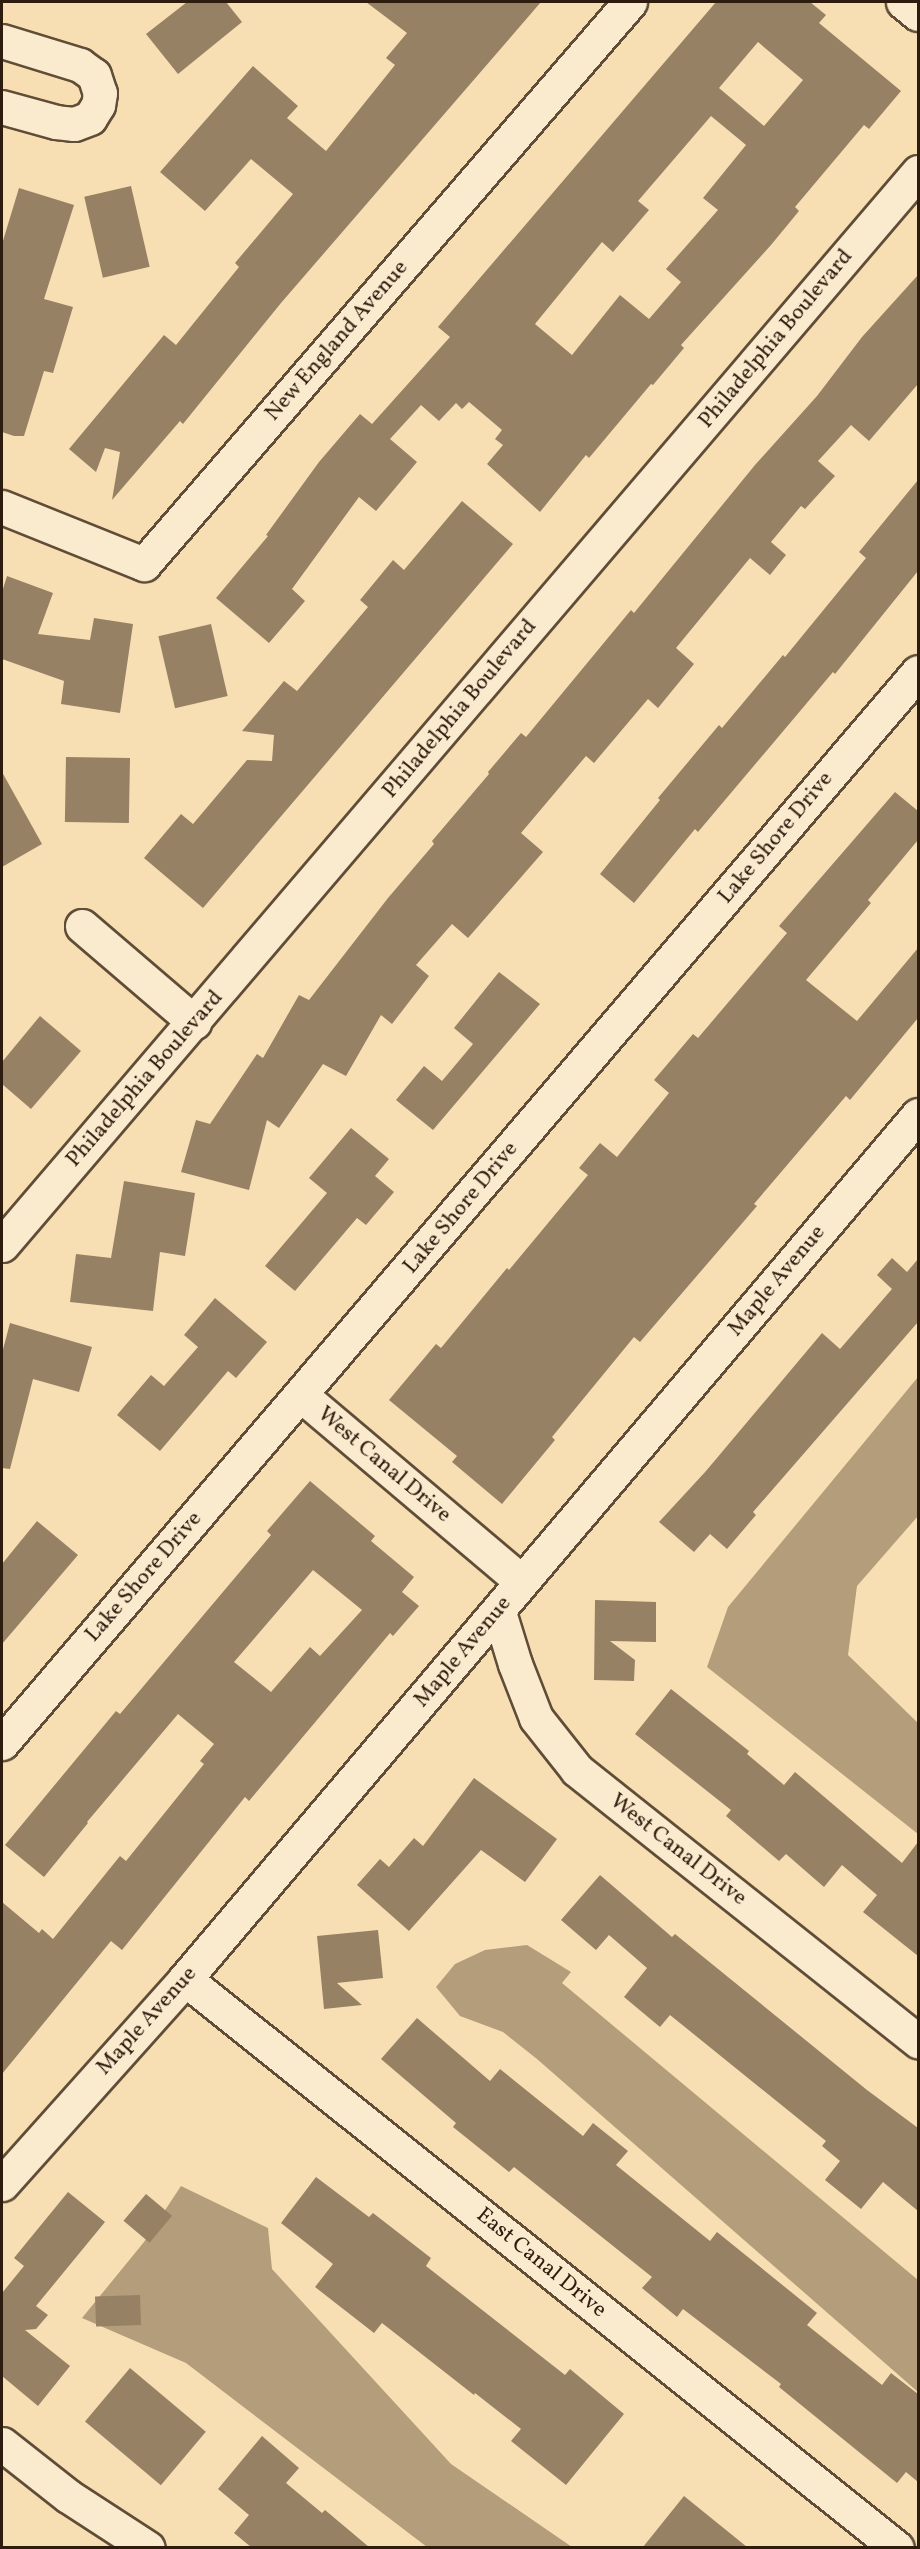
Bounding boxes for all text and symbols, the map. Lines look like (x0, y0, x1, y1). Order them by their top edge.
street label: Philadelphia Boulevard (693, 244, 859, 434)
street label: New England Avenue (260, 255, 414, 427)
street label: Philadelphia Boulevard (377, 614, 543, 804)
street label: Lake Shore Drive (713, 767, 839, 909)
street label: Philadelphia Boulevard (61, 985, 229, 1173)
street label: Lake Shore Drive (398, 1137, 524, 1279)
street label: Maple Avenue (723, 1220, 831, 1342)
street label: West Canal Drive (312, 1401, 456, 1529)
street label: Lake Shore Drive (80, 1506, 208, 1648)
street label: Maple Avenue (409, 1591, 517, 1713)
street label: West Canal Drive (604, 1788, 752, 1912)
street label: Maple Avenue (91, 1961, 203, 2081)
street label: East Canal Drive (471, 2202, 611, 2324)

